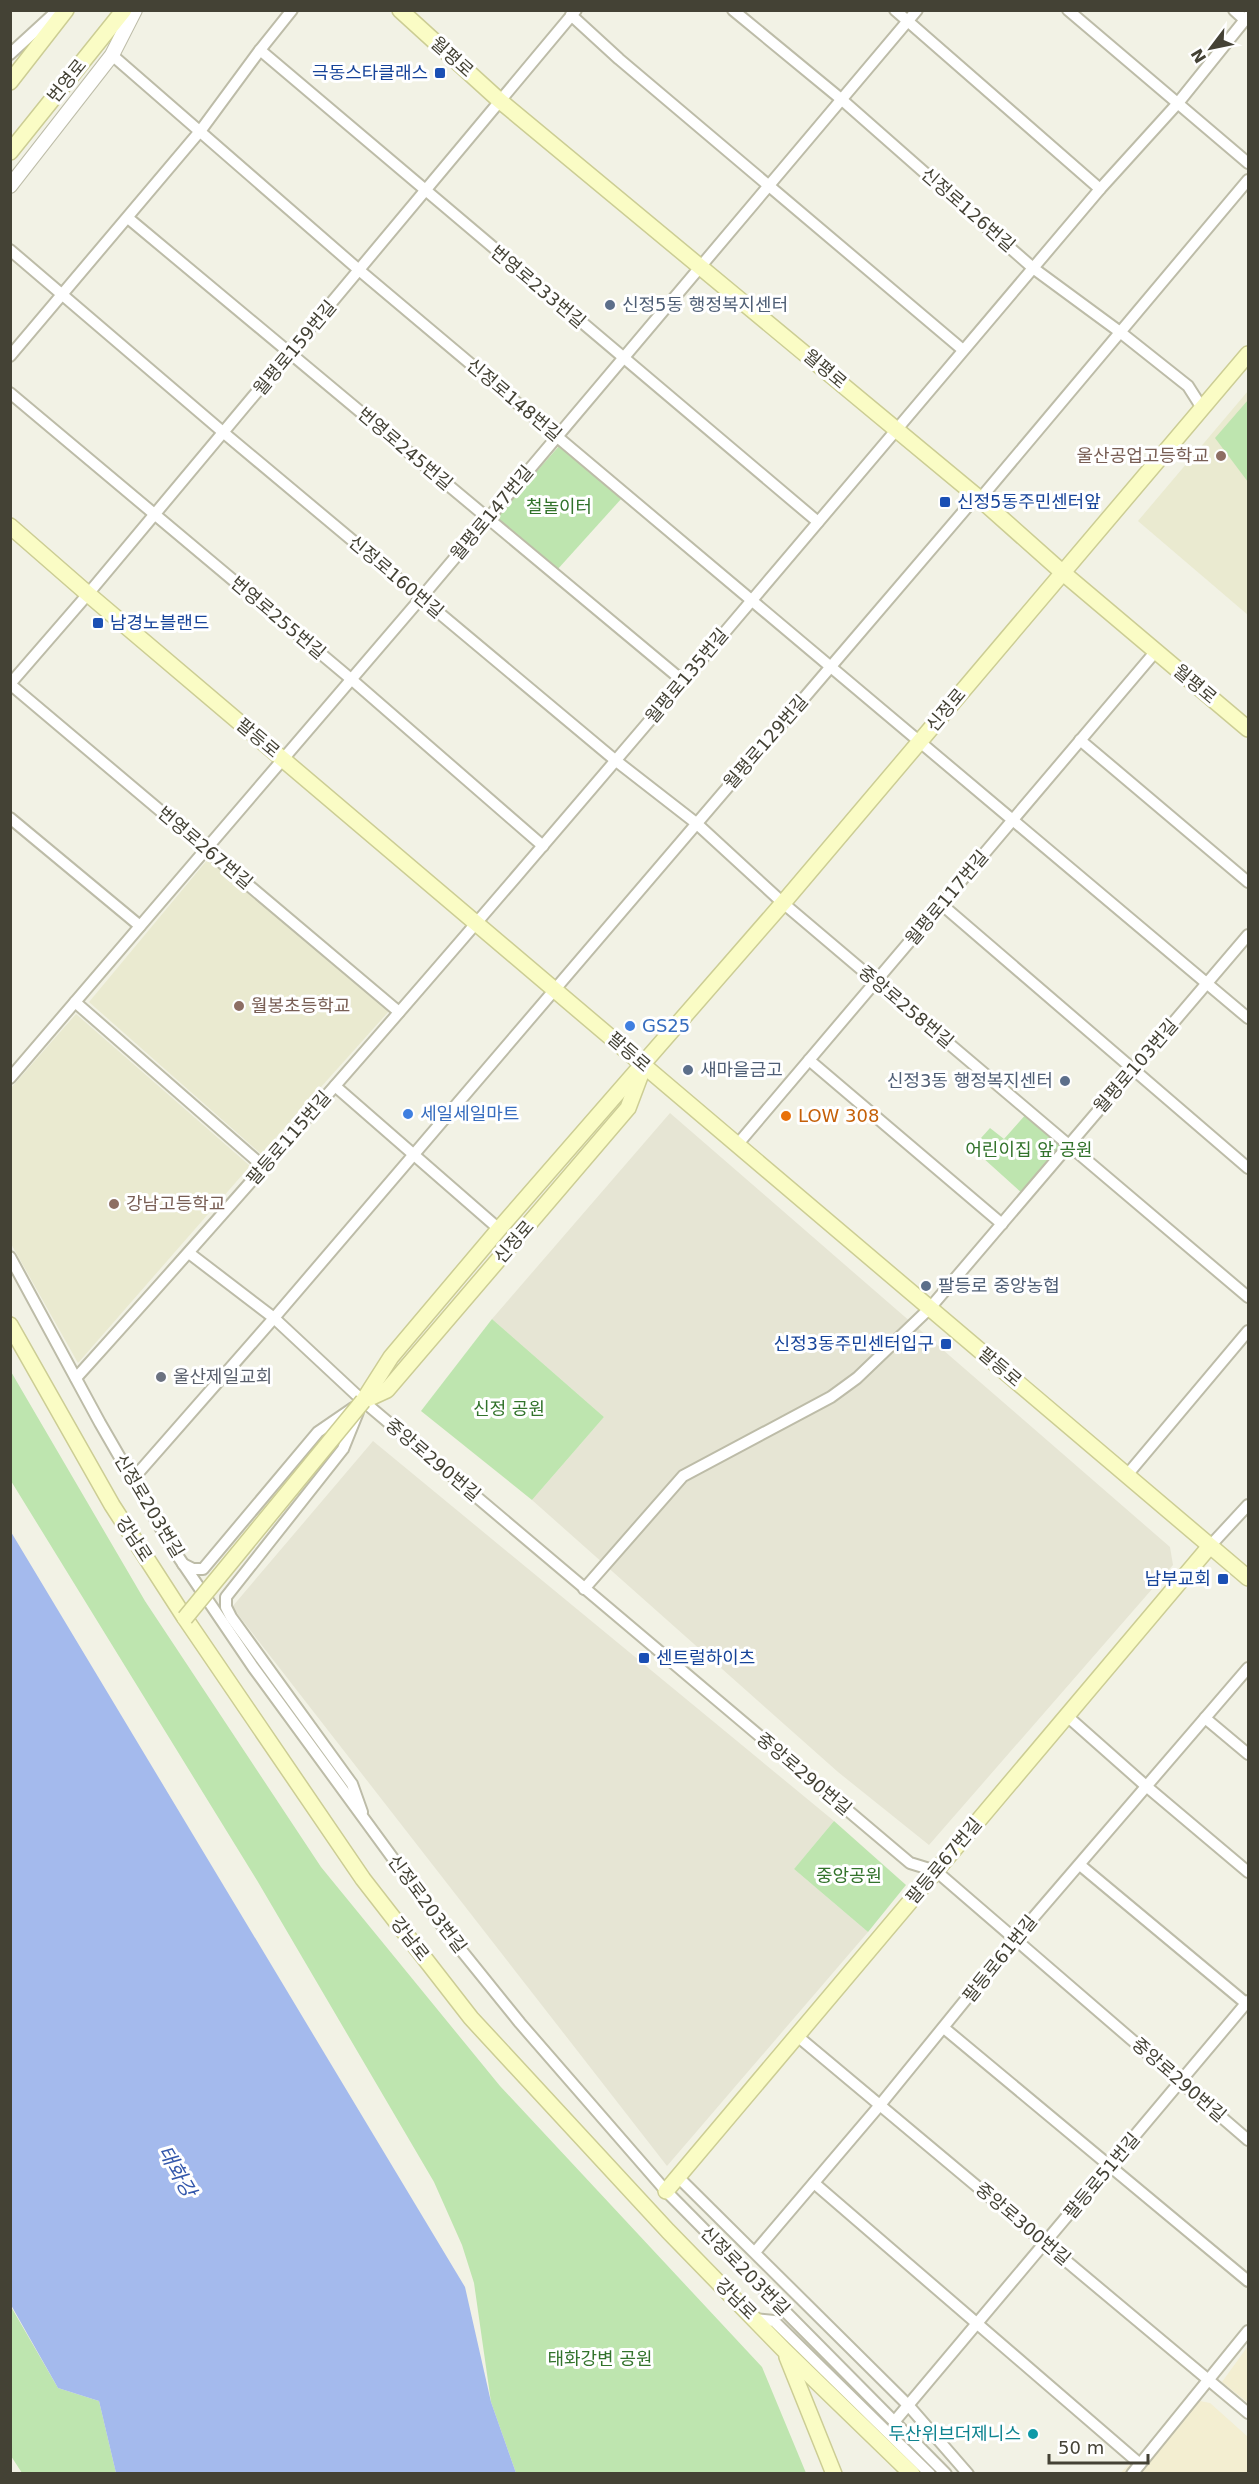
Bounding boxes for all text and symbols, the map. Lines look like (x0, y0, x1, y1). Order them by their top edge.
north arrow (1181, 18, 1241, 78)
street label: 월평로 (427, 32, 478, 81)
text: N (1187, 45, 1210, 66)
street label: 번영로 (43, 55, 90, 107)
place label: 극동스타클래스 (312, 62, 428, 83)
marker: 극동스타클래스 (433, 66, 447, 80)
street label: 신정로126번길 (917, 163, 1019, 256)
street label: 번영로233번길 (487, 241, 590, 332)
place label: 신정5동 행정복지센터 (622, 294, 788, 315)
street label: 월평로159번길 (249, 296, 340, 399)
marker: 신정5동 행정복지센터 (603, 298, 617, 312)
street label: 월평로 (800, 345, 851, 393)
street label: 신정로148번길 (463, 354, 566, 445)
street label: 번영로245번길 (354, 403, 457, 494)
place label: 울산공업고등학교 (1077, 445, 1209, 466)
marker: 울산공업고등학교 (1214, 449, 1228, 463)
street label: 월평로147번길 (446, 461, 537, 564)
place label: 신정5동주민센터앞 (957, 491, 1101, 512)
marker: 신정5동주민센터앞 (938, 495, 952, 509)
park label: 철놀이터 (526, 496, 592, 517)
street label: 신정로160번길 (345, 531, 448, 622)
street label: 번영로255번길 (227, 572, 330, 663)
place label: 남경노블랜드 (110, 612, 209, 633)
marker: 남경노블랜드 (91, 616, 105, 630)
street label: 월평로135번길 (641, 624, 732, 727)
street label: 월평로 (1170, 660, 1221, 708)
street label: 신정로 (922, 684, 970, 735)
street label: 월평로129번길 (719, 691, 812, 793)
street label: 팔등로 (233, 714, 284, 762)
street label: 번영로267번길 (154, 802, 257, 893)
street label: 월평로117번길 (901, 846, 992, 949)
street label: 중앙로258번길 (855, 961, 958, 1052)
place label: 월봉초등학교 (251, 995, 350, 1016)
marker: 월봉초등학교 (232, 999, 246, 1013)
place label: GS25 (642, 1015, 690, 1036)
street label: 월평로103번길 (1089, 1015, 1182, 1117)
marker: GS25 (623, 1019, 637, 1033)
street label: 팔등로 (604, 1027, 655, 1076)
place label: 새마을금고 (700, 1059, 783, 1080)
marker: 새마을금고 (681, 1063, 695, 1077)
place label: 신정3동 행정복지센터 (887, 1070, 1053, 1091)
marker: 신정3동 행정복지센터 (1058, 1074, 1072, 1088)
street label: 팔등로115번길 (242, 1087, 335, 1189)
place label: 세일세일마트 (420, 1103, 519, 1124)
place label: LOW 308 (798, 1105, 879, 1126)
marker: 세일세일마트 (401, 1107, 415, 1121)
marker: LOW 308 (779, 1109, 793, 1123)
park label: 어린이집 앞 공원 (965, 1139, 1093, 1160)
place label: 강남고등학교 (126, 1193, 225, 1214)
marker: 강남고등학교 (107, 1197, 121, 1211)
street label: 신정로 (489, 1216, 538, 1267)
place label: 팔등로 중앙농협 (938, 1275, 1060, 1296)
marker: 팔등로 중앙농협 (919, 1279, 933, 1293)
place label: 신정3동주민센터입구 (774, 1333, 934, 1354)
marker: 신정3동주민센터입구 (939, 1337, 953, 1351)
street label: 팔등로 (975, 1343, 1026, 1391)
place label: 울산제일교회 (173, 1366, 272, 1387)
marker: 울산제일교회 (154, 1370, 168, 1384)
park label: 신정 공원 (473, 1398, 545, 1419)
street label: 중앙로290번길 (382, 1414, 485, 1505)
street label: 신정로203번길 (110, 1450, 189, 1561)
street label: 강남로 (112, 1512, 157, 1565)
place label: 남부교회 (1145, 1568, 1211, 1589)
marker: 남부교회 (1216, 1572, 1230, 1586)
place label: 센트럴하이츠 (656, 1647, 755, 1668)
marker: 센트럴하이츠 (637, 1651, 651, 1665)
street label: 중앙로290번길 (753, 1728, 856, 1819)
street label: 팔등로67번길 (902, 1813, 986, 1908)
street label: 신정로203번길 (384, 1851, 471, 1957)
park label: 중앙공원 (816, 1865, 882, 1886)
street label: 팔등로61번길 (958, 1911, 1041, 2006)
street label: 강남로 (387, 1913, 434, 1965)
street label: 중앙로290번길 (1128, 2033, 1230, 2126)
street label: 팔등로51번길 (1060, 2128, 1144, 2223)
water label: 태화강 (153, 2141, 202, 2203)
street label: 중앙로300번길 (972, 2178, 1075, 2269)
street label: 신정로203번길 (697, 2222, 794, 2319)
street label: 강남로 (711, 2274, 761, 2324)
park label: 태화강변 공원 (547, 2348, 653, 2369)
place label: 두산위브더제니스 (889, 2423, 1021, 2444)
marker: 두산위브더제니스 (1026, 2427, 1040, 2441)
scale bar (1049, 2427, 1148, 2465)
text: 50 m (1058, 2437, 1104, 2458)

